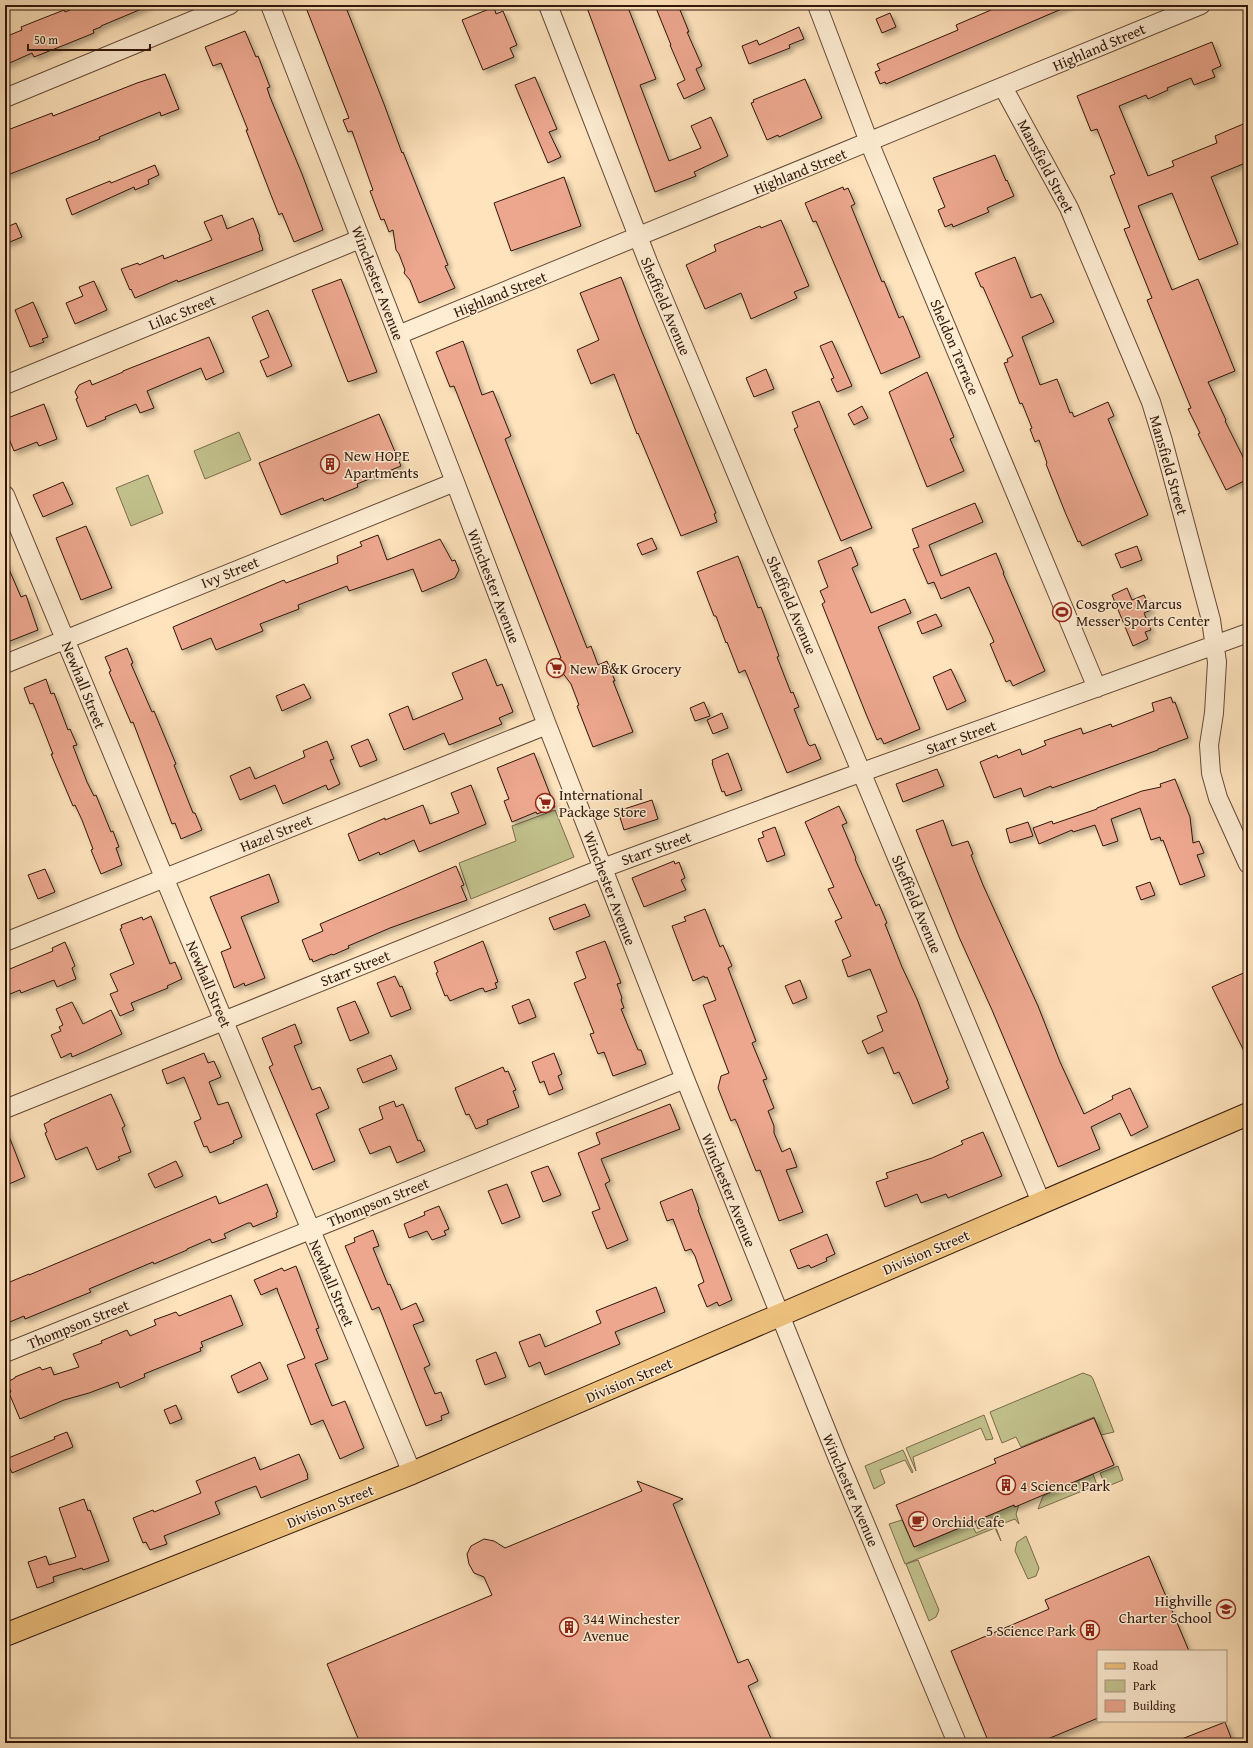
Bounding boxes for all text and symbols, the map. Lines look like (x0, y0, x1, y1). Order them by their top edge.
street label: Highland Street (1049, 18, 1149, 76)
scale bar (28, 26, 150, 52)
text: 50 m (34, 31, 58, 48)
street label: Mansfield Street (1012, 115, 1080, 217)
street label: Highland Street (750, 142, 850, 199)
street label: Winchester Avenue (346, 223, 410, 343)
street label: Sheffield Avenue (636, 253, 696, 359)
street label: Highland Street (450, 265, 550, 322)
street label: Lilac Street (145, 289, 219, 335)
street label: Sheldon Terrace (925, 296, 985, 398)
street label: Mansfield Street (1145, 412, 1194, 518)
place label: New HOPE Apartments (344, 445, 419, 483)
building icon: New HOPE Apartments (319, 453, 341, 475)
street label: Winchester Avenue (462, 526, 526, 646)
street label: Ivy Street (198, 551, 263, 593)
street label: Sheffield Avenue (762, 552, 822, 658)
place label: Cosgrove Marcus Messer Sports Center (1076, 593, 1210, 631)
sports icon: Cosgrove Marcus Messer Sports Center (1051, 601, 1073, 623)
street label: Newhall Street (57, 638, 111, 733)
supermarket icon: New B&K Grocery (545, 657, 567, 679)
place label: New B&K Grocery (570, 658, 682, 679)
street label: Starr Street (923, 714, 1000, 759)
place label: International Package Store (559, 784, 646, 822)
supermarket icon: International Package Store (534, 792, 556, 814)
street label: Hazel Street (237, 809, 316, 857)
street label: Starr Street (618, 825, 695, 870)
street label: Winchester Avenue (578, 828, 642, 948)
street label: Sheffield Avenue (887, 851, 947, 957)
street label: Newhall Street (181, 937, 237, 1031)
street label: Starr Street (317, 944, 394, 991)
street label: Winchester Avenue (697, 1130, 761, 1250)
street label: Thompson Street (324, 1172, 433, 1232)
street label: Division Street (879, 1224, 973, 1280)
street label: Newhall Street (304, 1236, 360, 1330)
street label: Thompson Street (24, 1294, 133, 1354)
street label: Division Street (582, 1352, 676, 1408)
street label: Winchester Avenue (818, 1430, 884, 1550)
building icon: 4 Science Park (995, 1474, 1017, 1496)
place label: 4 Science Park (1020, 1475, 1111, 1496)
street label: Division Street (283, 1479, 377, 1533)
cafe icon: Orchid Cafe (907, 1510, 929, 1532)
place label: Orchid Cafe (932, 1511, 1005, 1532)
place label: Highville Charter School (1119, 1590, 1212, 1628)
school or university icon: Highville Charter School (1215, 1598, 1237, 1620)
place label: 344 Winchester Avenue (583, 1608, 680, 1646)
building icon: 344 Winchester Avenue (558, 1616, 580, 1638)
building icon: 5 Science Park (1079, 1619, 1101, 1641)
place label: 5 Science Park (986, 1620, 1076, 1641)
legend (1097, 1650, 1227, 1722)
text: Road (1133, 1657, 1159, 1674)
text: Park (1133, 1677, 1157, 1694)
text: Building (1133, 1697, 1176, 1714)

